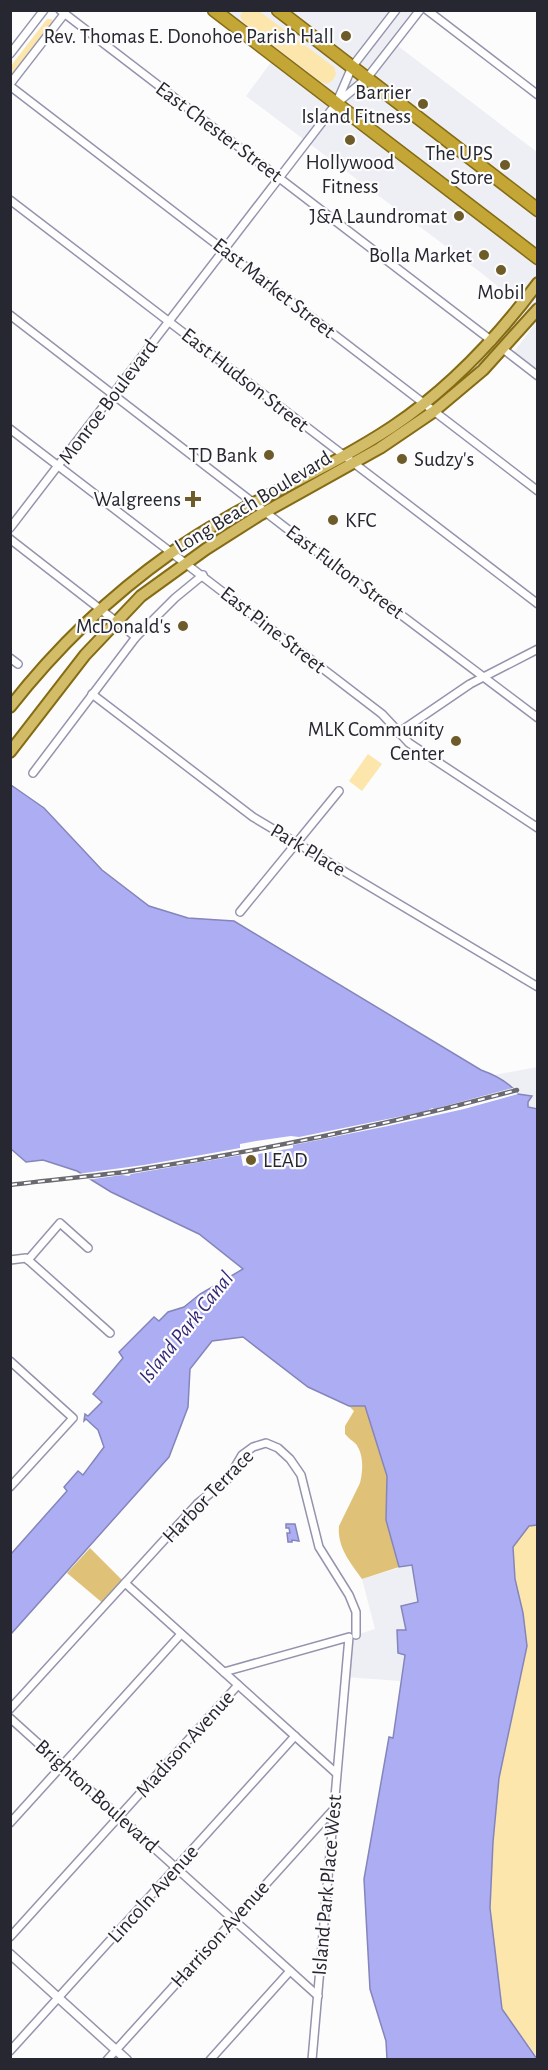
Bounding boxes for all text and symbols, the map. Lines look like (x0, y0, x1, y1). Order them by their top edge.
place label: Rev. Thomas E. Donohoe Parish Hall (43, 26, 334, 47)
marker: Rev. Thomas E. Donohoe Parish Hall (339, 29, 353, 43)
street label: East Chester Street (152, 78, 286, 186)
place label: Barrier Island Fitness (301, 82, 411, 127)
marker: Barrier Island Fitness (416, 97, 430, 111)
marker: Hollywood Fitness (343, 133, 357, 147)
place label: The UPS Store (425, 143, 493, 188)
place label: Hollywood Fitness (306, 152, 395, 197)
marker: The UPS Store (498, 158, 512, 172)
place label: J&A Laundromat (310, 206, 447, 227)
marker: J&A Laundromat (452, 209, 466, 223)
street label: East Market Street (209, 234, 339, 342)
place label: Bolla Market (369, 245, 472, 266)
marker: Bolla Market (477, 248, 491, 262)
marker: Mobil (494, 263, 508, 277)
place label: Mobil (477, 282, 525, 303)
street label: East Hudson Street (178, 324, 313, 436)
street label: Monroe Boulevard (55, 336, 162, 468)
place label: TD Bank (188, 445, 257, 466)
street label: Long Beach Boulevard (171, 447, 335, 557)
marker: TD Bank (262, 448, 276, 462)
place label: Sudzy's (414, 449, 474, 470)
marker: Sudzy's (395, 452, 409, 466)
place label: Walgreens (94, 489, 181, 510)
marker: Walgreens (186, 492, 200, 506)
place label: KFC (345, 510, 377, 531)
marker: KFC (326, 513, 340, 527)
street label: East Fulton Street (282, 521, 408, 623)
street label: East Pine Street (217, 583, 330, 677)
place label: McDonald's (76, 616, 171, 637)
marker: McDonald's (176, 619, 190, 633)
place label: MLK Community Center (308, 719, 444, 764)
marker: MLK Community Center (449, 734, 463, 748)
street label: Park Place (267, 820, 349, 880)
place label: LEAD (263, 1150, 308, 1171)
marker: LEAD (244, 1153, 258, 1167)
water label: Island Park Canal (135, 1267, 237, 1387)
street label: Harbor Terrace (158, 1445, 258, 1547)
street label: Madison Avenue (132, 1687, 238, 1801)
street label: Brighton Boulevard (31, 1735, 163, 1857)
street label: Island Park Place West (309, 1793, 345, 1976)
street label: Lincoln Avenue (104, 1841, 202, 1947)
street label: Harrison Avenue (167, 1877, 273, 1991)

